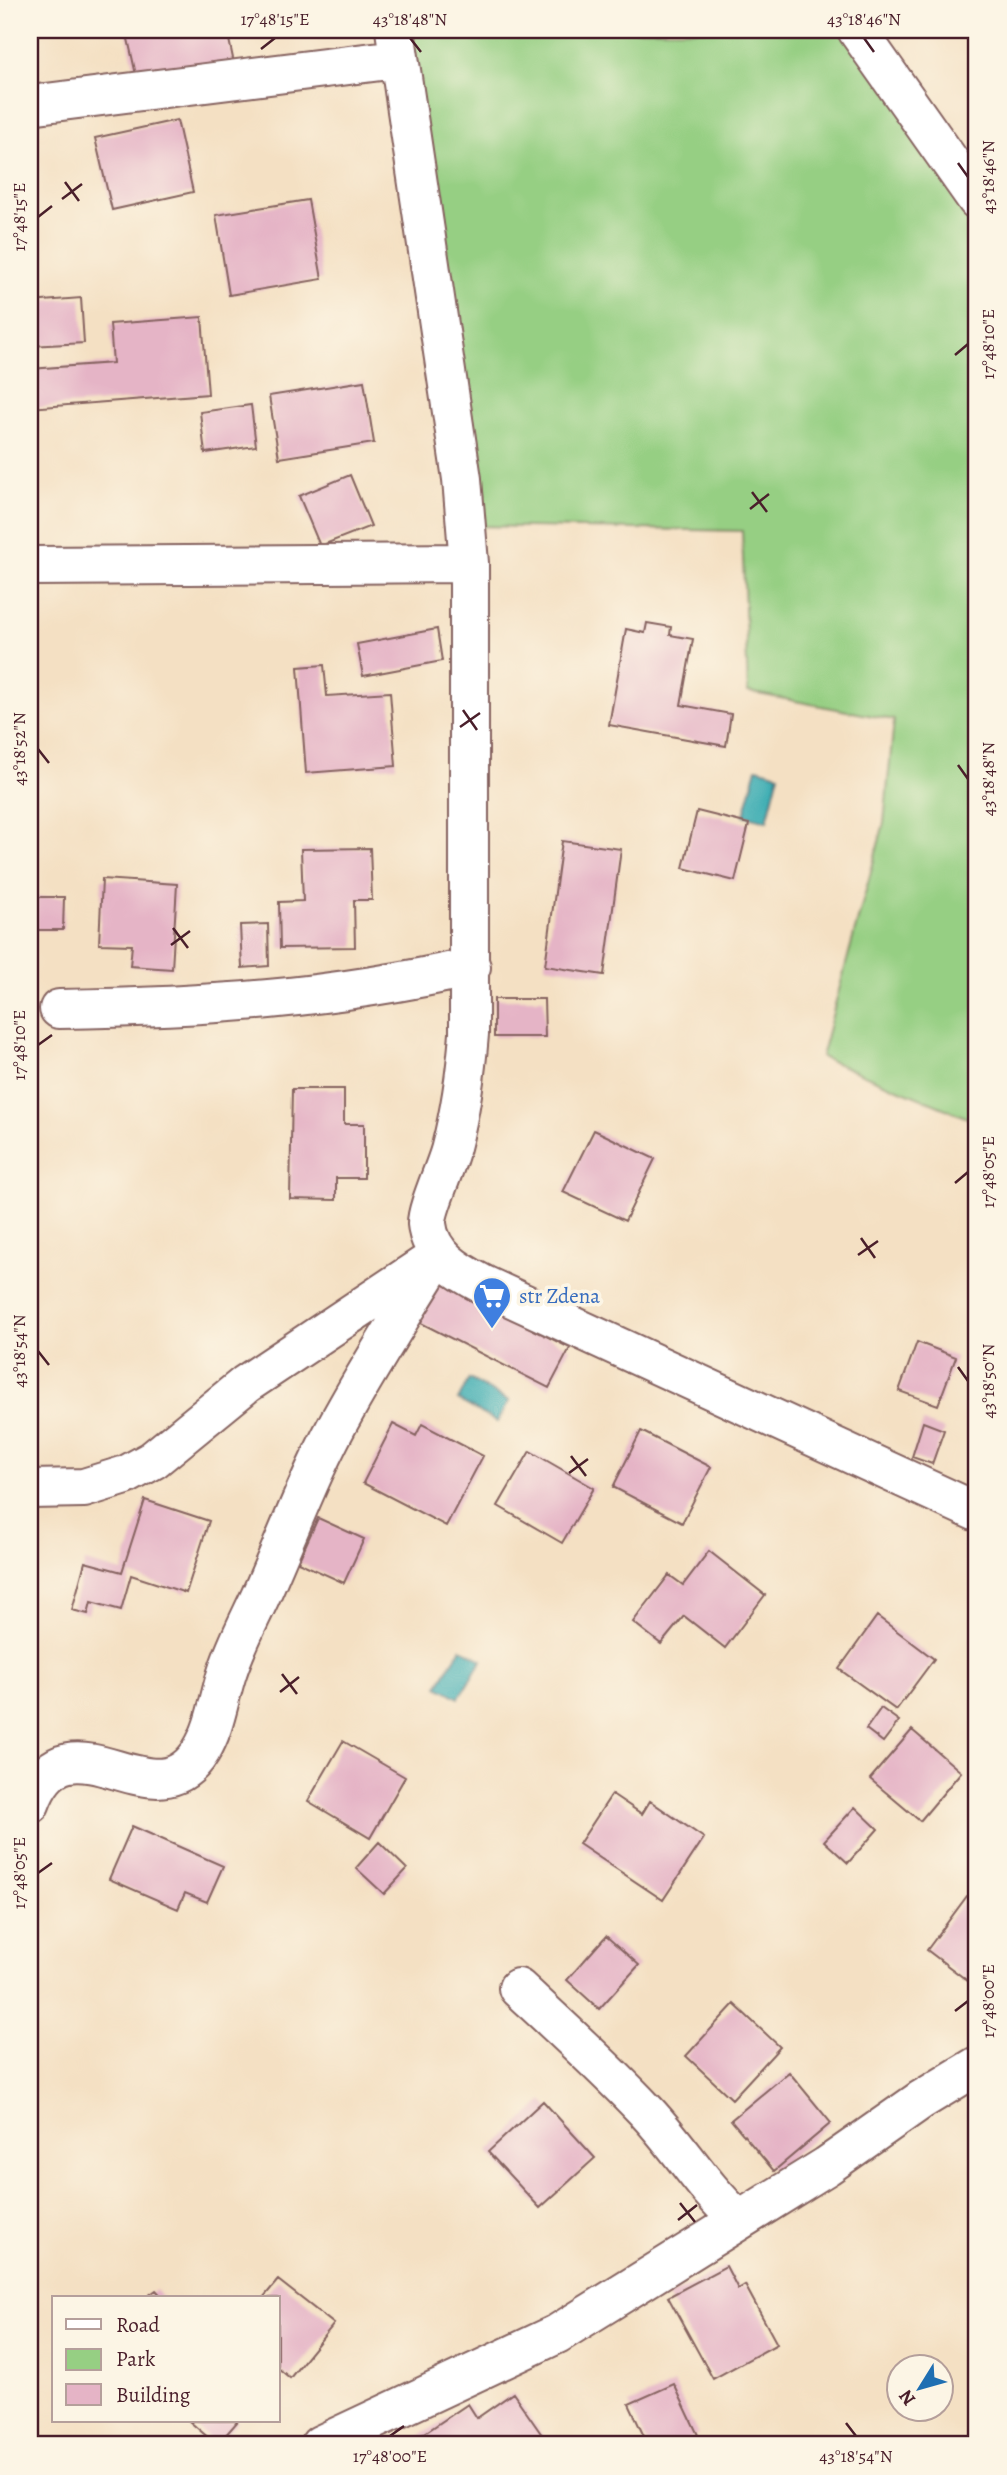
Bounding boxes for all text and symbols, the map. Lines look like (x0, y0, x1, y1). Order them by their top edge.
text: 17°48'15"E (240, 7, 310, 31)
text: 43°18'48"N (373, 7, 447, 31)
text: 43°18'46"N (827, 7, 901, 31)
text: 43°18'46"N (976, 140, 1000, 214)
text: 17°48'15"E (7, 182, 31, 252)
text: 17°48'10"E (976, 309, 1000, 379)
text: 43°18'52"N (7, 712, 31, 786)
text: 43°18'48"N (976, 742, 1000, 816)
text: 17°48'10"E (7, 1010, 31, 1080)
text: 17°48'05"E (976, 1136, 1000, 1208)
supermarket icon: str Zdena (471, 1275, 513, 1330)
place label: str Zdena (519, 1282, 600, 1310)
text: 43°18'54"N (7, 1314, 31, 1388)
text: 43°18'50"N (976, 1344, 1000, 1418)
text: 17°48'05"E (7, 1837, 31, 1909)
text: 17°48'00"E (976, 1964, 1000, 2038)
legend (52, 2296, 280, 2422)
text: Road (116, 2311, 160, 2339)
text: Park (116, 2345, 156, 2373)
north arrow (884, 2352, 954, 2422)
text: Building (116, 2381, 191, 2409)
text: N (893, 2384, 922, 2411)
text: 17°48'00"E (353, 2444, 427, 2468)
text: 43°18'54"N (819, 2444, 893, 2468)

